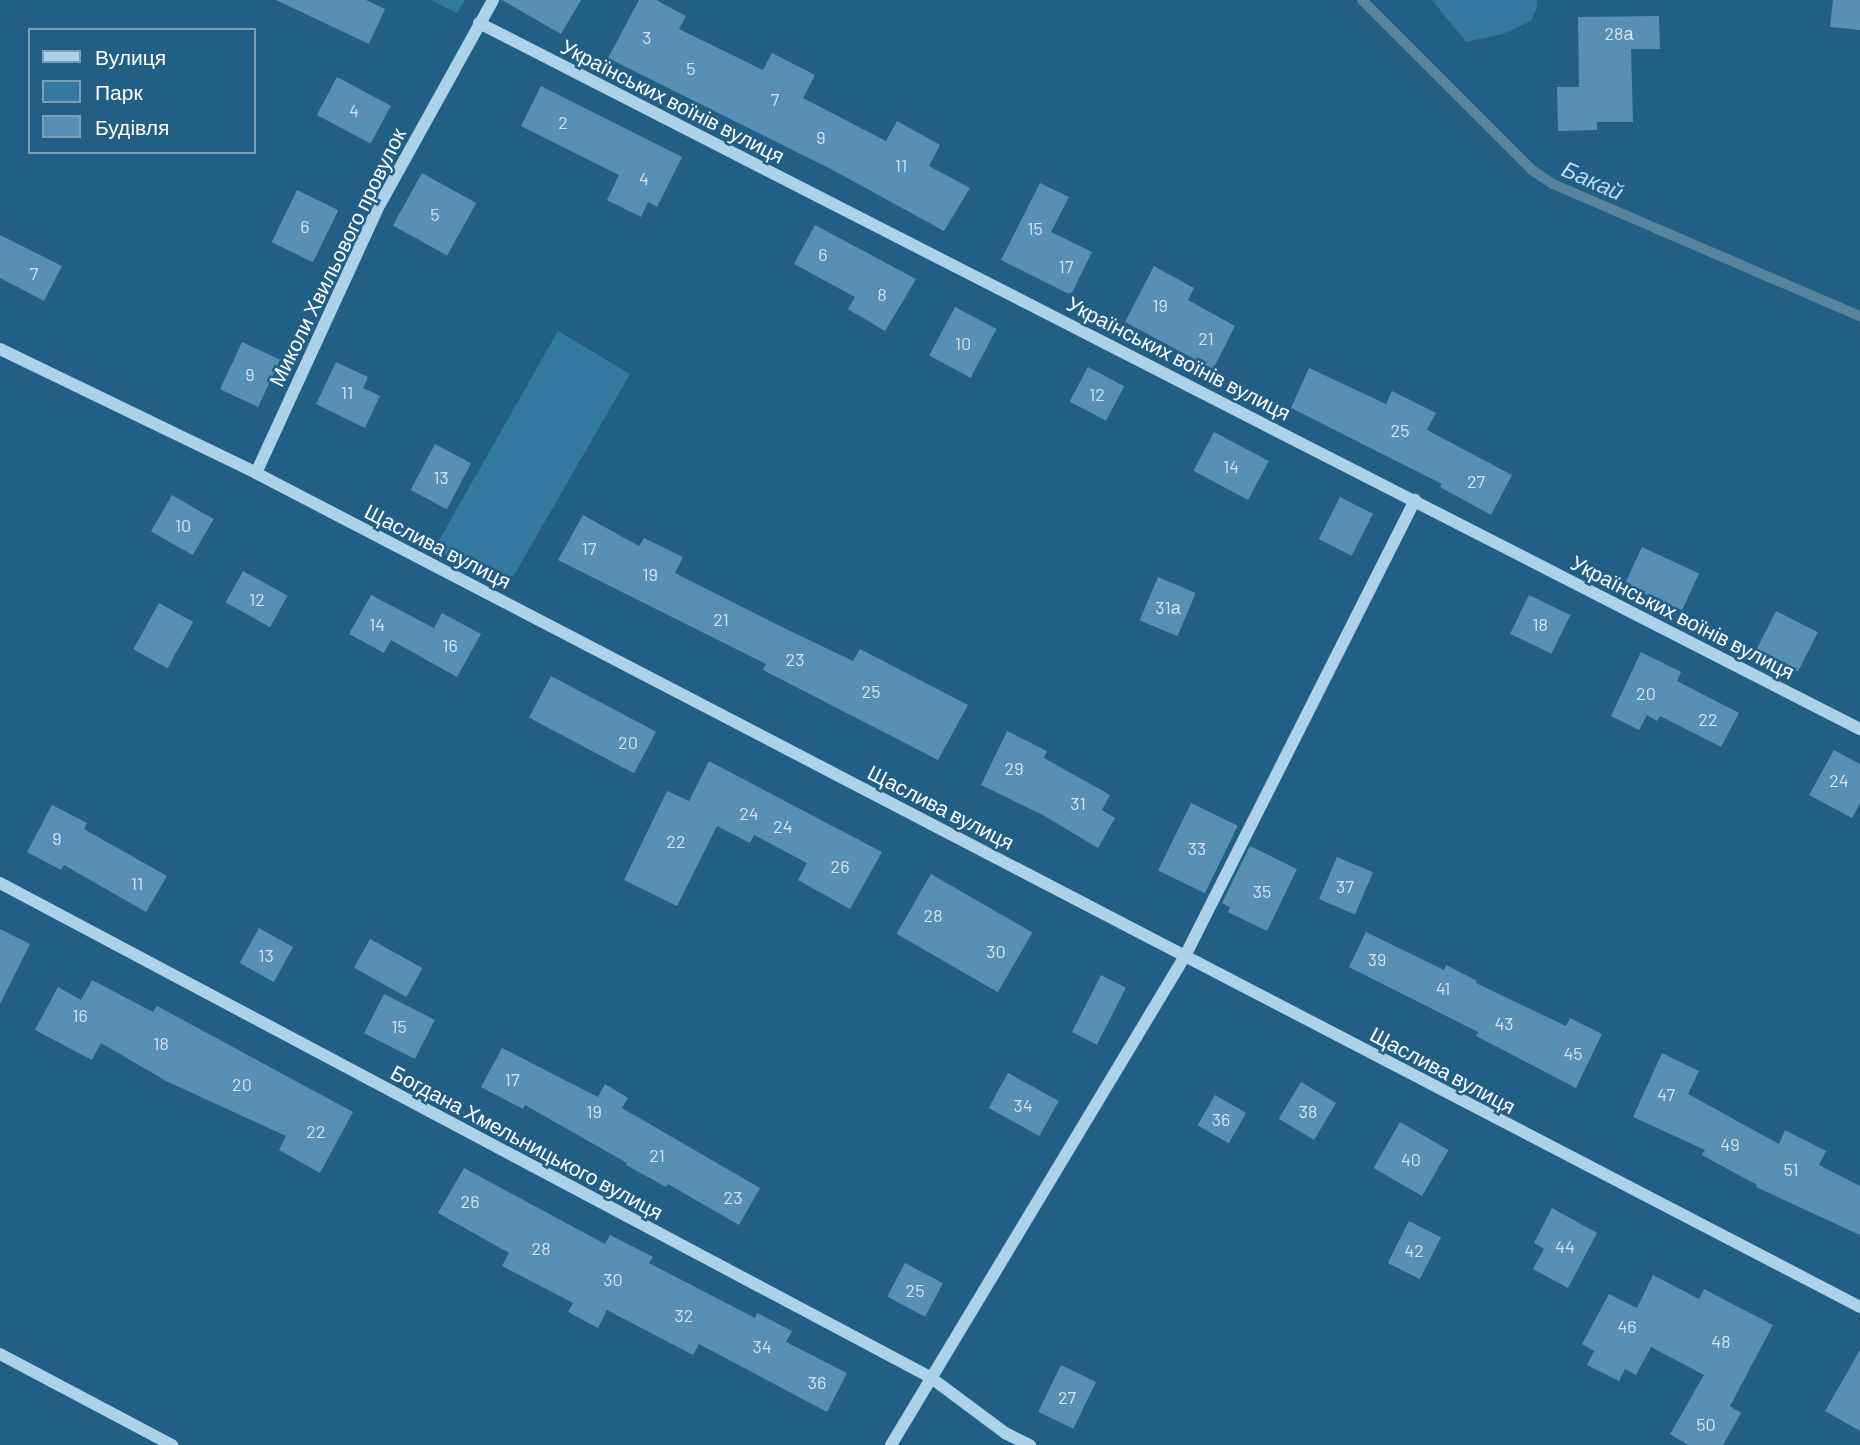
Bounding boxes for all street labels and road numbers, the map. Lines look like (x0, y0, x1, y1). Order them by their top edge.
street label: Українських воїнів вулиця (557, 34, 789, 168)
street label: Миколи Хвильового провулок (263, 124, 411, 390)
street label: Українських воїнів вулиця (1063, 291, 1295, 425)
street label: Щаслива вулиця (361, 498, 515, 594)
street label: Українських воїнів вулиця (1567, 550, 1799, 684)
street label: Щаслива вулиця (864, 759, 1018, 855)
street label: Щаслива вулиця (1366, 1021, 1520, 1119)
street label: Богдана Хмельницького вулиця (387, 1059, 667, 1225)

